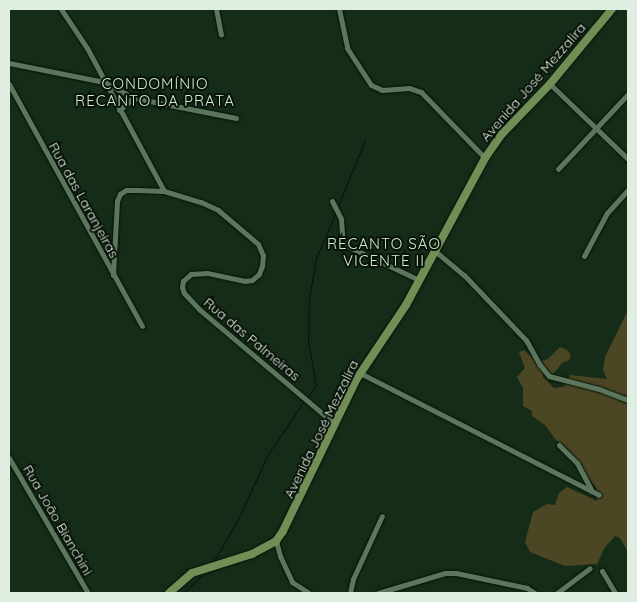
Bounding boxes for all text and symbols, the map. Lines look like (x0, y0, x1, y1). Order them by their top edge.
street label: Avenida José Mezzalira (477, 19, 589, 145)
district label: CONDOMÍNIO RECANTO DA PRATA (73, 74, 237, 109)
street label: Rua das Laranjeiras (45, 139, 123, 261)
district label: RECANTO SÃO VICENTE II (326, 234, 442, 269)
street label: Rua das Palmeiras (200, 294, 304, 384)
street label: Avenida José Mezzalira (280, 357, 362, 501)
street label: Rua João Bianchini (20, 462, 96, 578)

